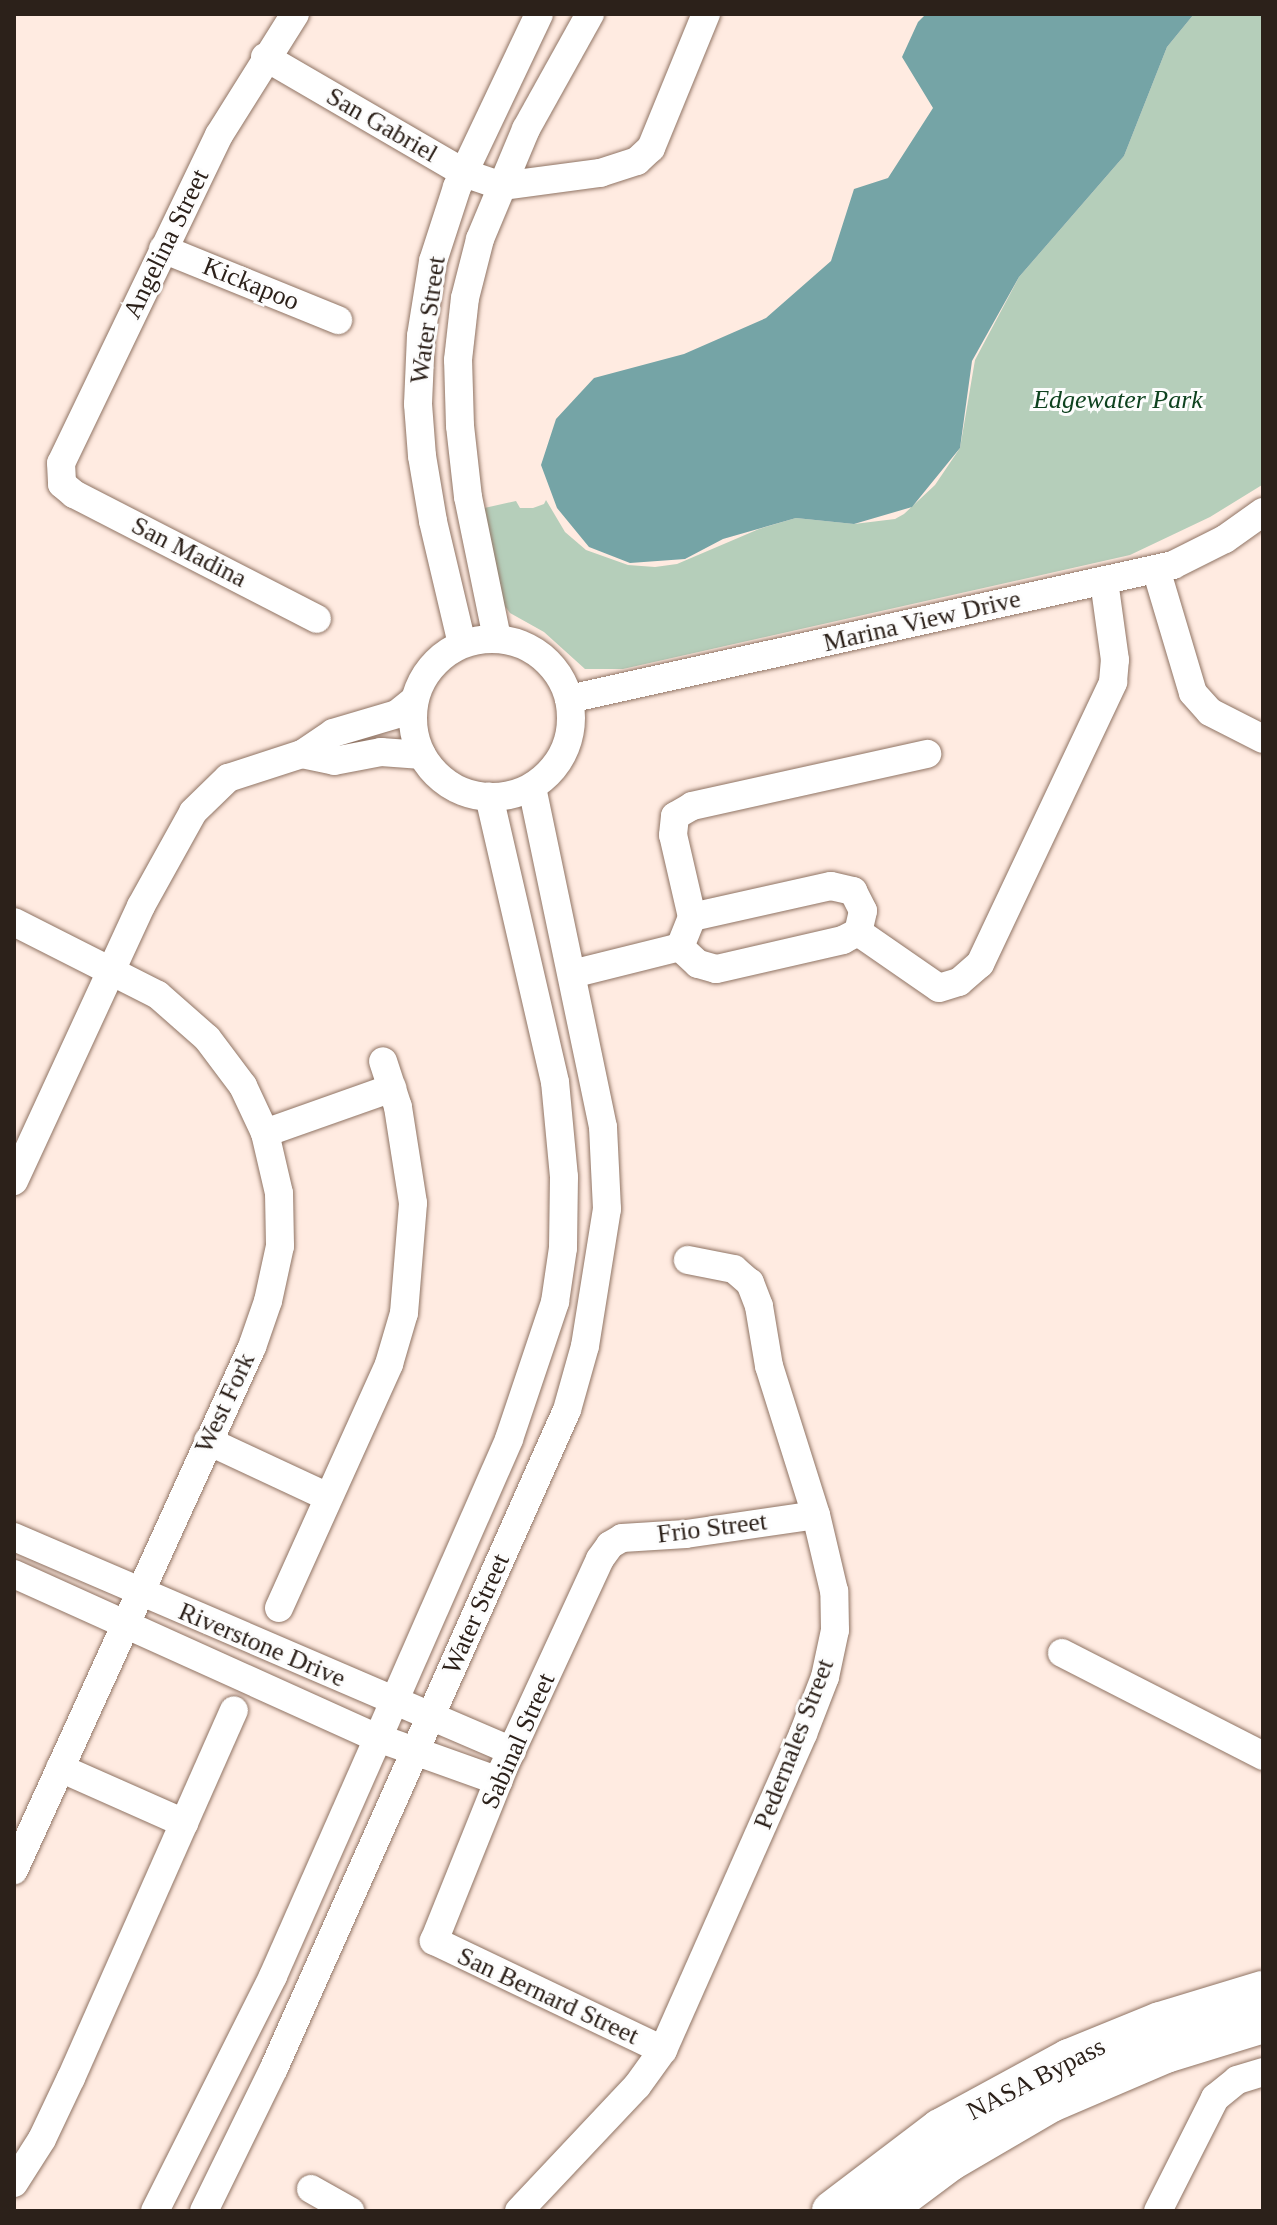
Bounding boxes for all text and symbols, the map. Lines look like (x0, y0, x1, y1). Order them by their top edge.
street label: San Gabriel (321, 81, 443, 169)
street label: Angelina Street (116, 164, 216, 324)
street label: Kickapoo (198, 251, 304, 317)
street label: Water Street (404, 254, 452, 386)
park label: Edgewater Park (1033, 384, 1203, 416)
street label: San Madina (126, 510, 252, 594)
street label: Marina View Drive (820, 583, 1024, 659)
street label: West Fork (188, 1348, 262, 1458)
street label: Frio Street (655, 1506, 769, 1550)
street label: Water Street (436, 1549, 516, 1679)
street label: Riverstone Drive (174, 1596, 350, 1694)
street label: Pedernales Street (747, 1654, 841, 1834)
street label: Sabinal Street (474, 1668, 562, 1814)
street label: San Bernard Street (452, 1940, 644, 2052)
street label: NASA Bypass (961, 2031, 1111, 2127)

